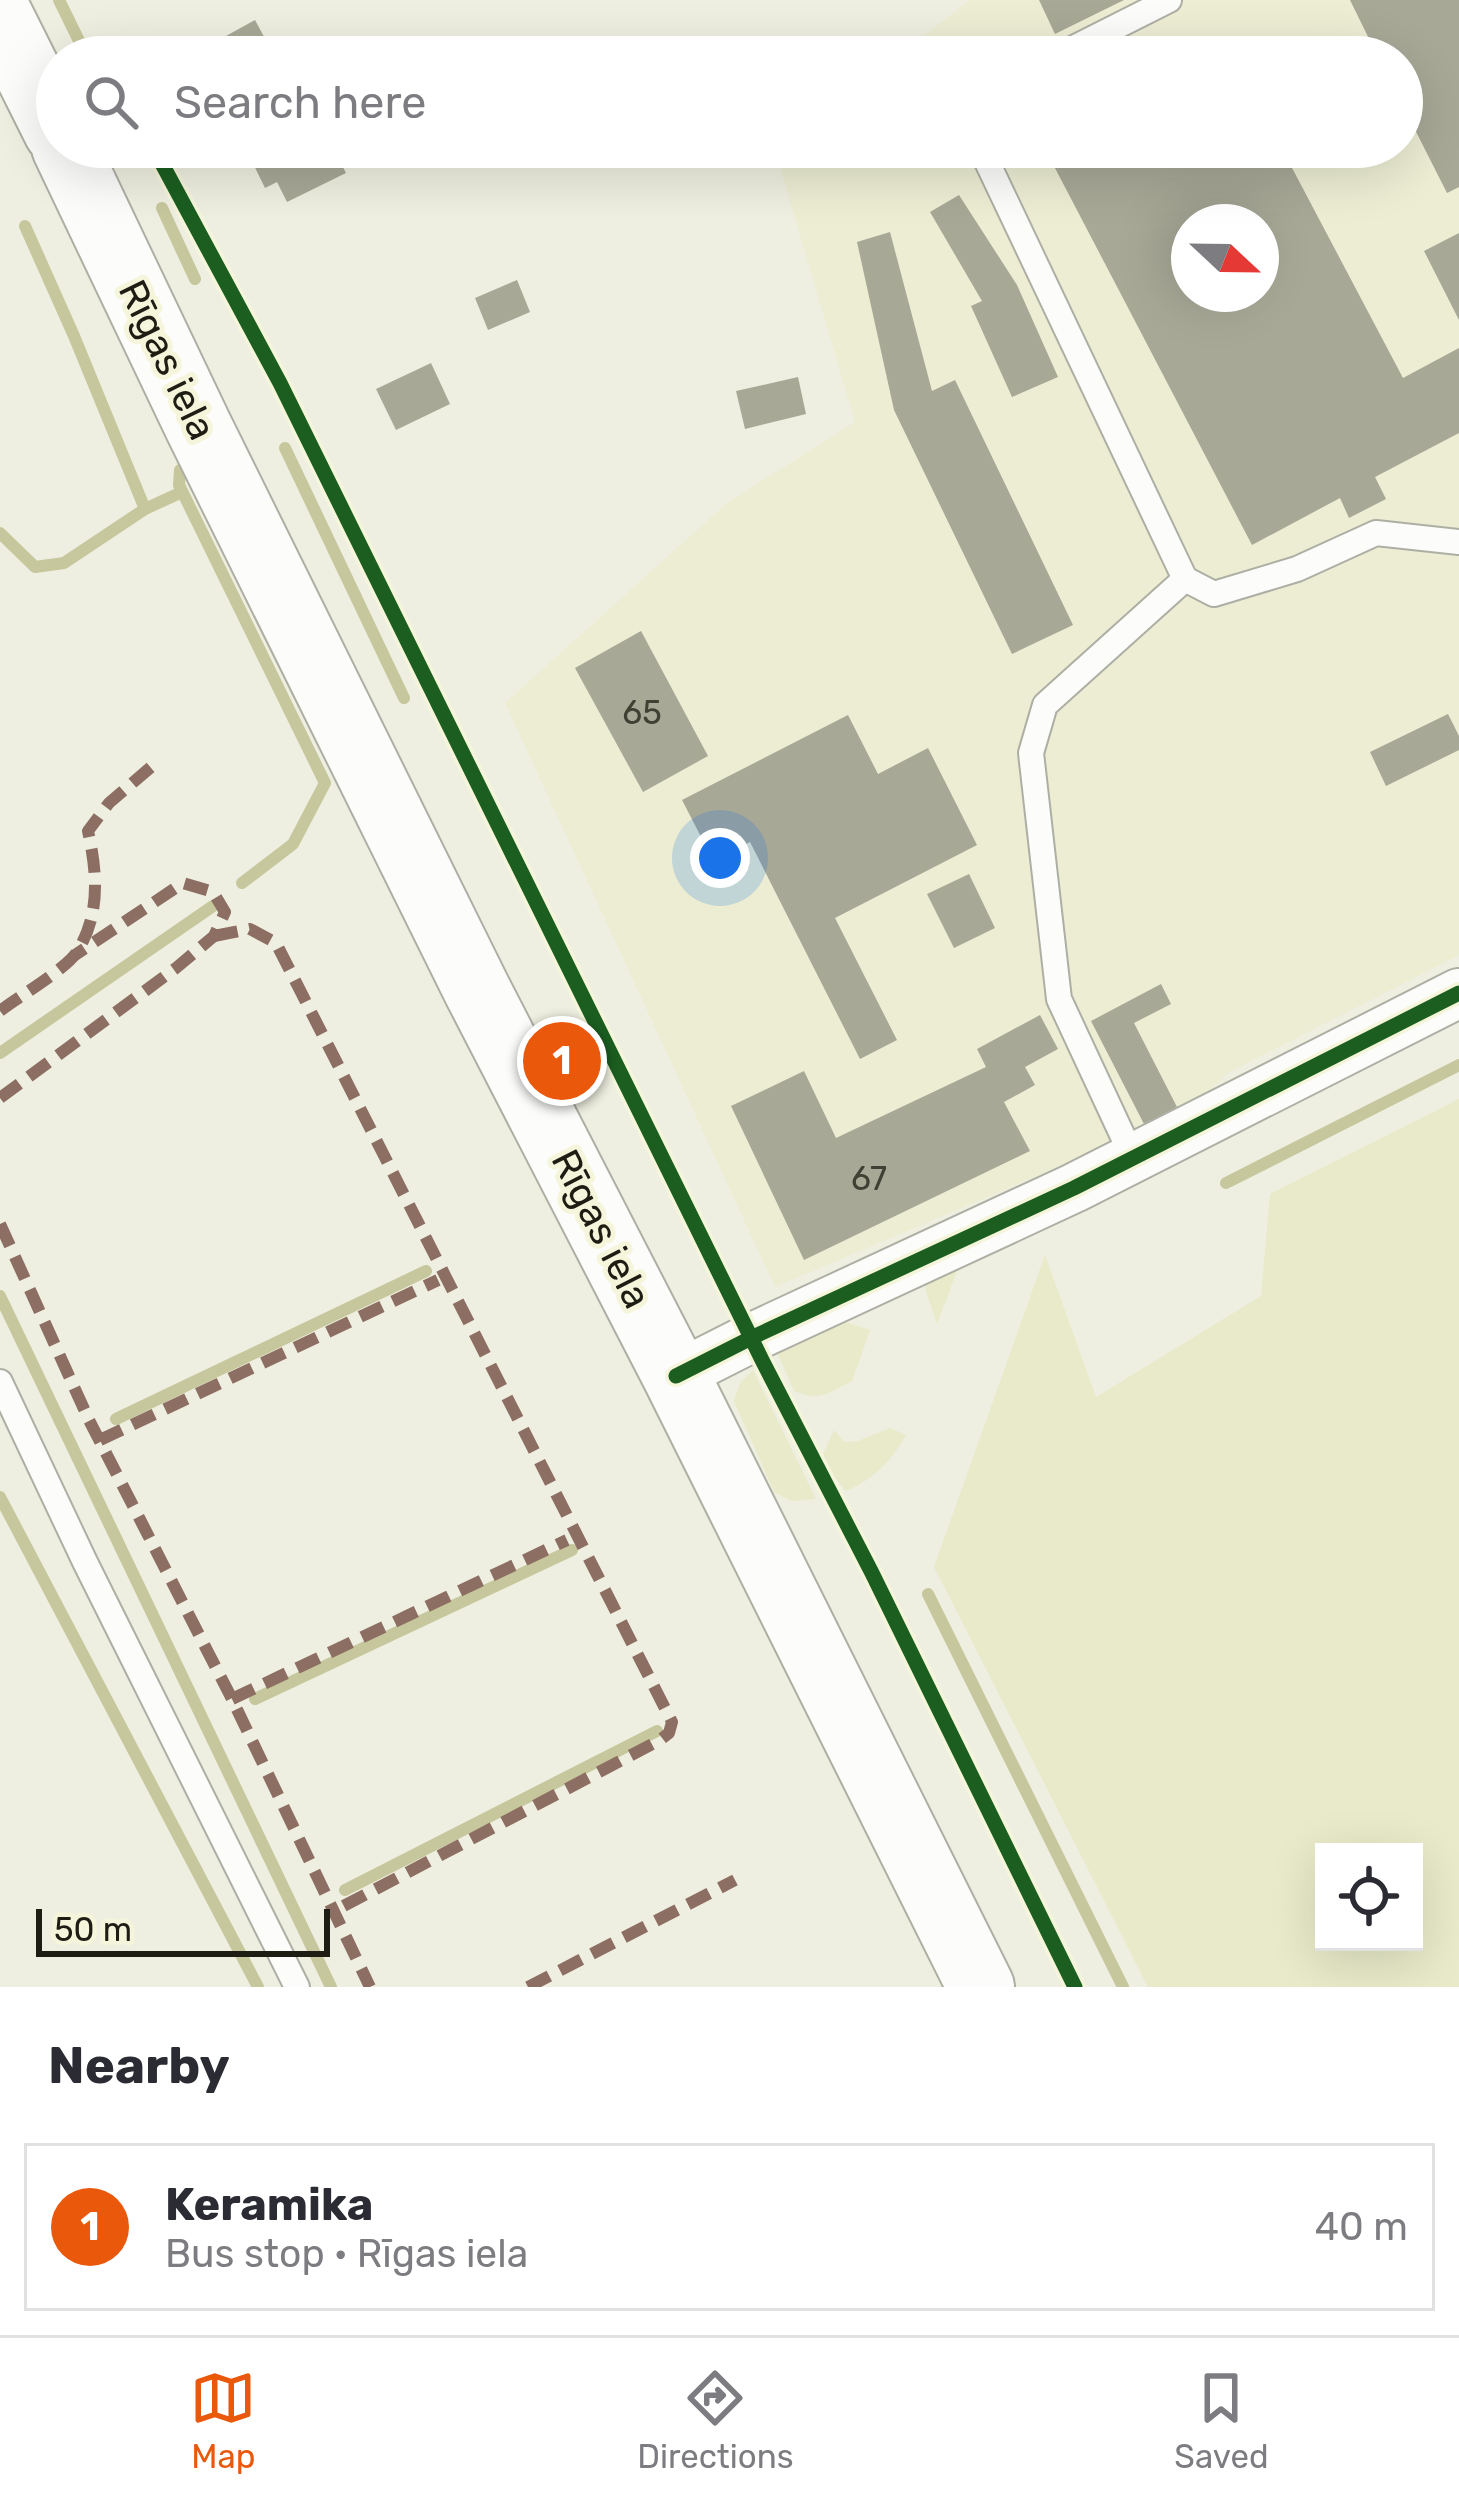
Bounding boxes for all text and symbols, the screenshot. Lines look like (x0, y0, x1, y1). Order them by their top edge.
search box (36, 36, 1423, 168)
icon: search (78, 69, 144, 135)
text: Search here (174, 76, 426, 129)
north arrow (1171, 204, 1279, 312)
street label: Rīgas iela (109, 273, 225, 447)
house number: 65 (622, 693, 662, 732)
your location (690, 828, 750, 888)
pin: 1 (523, 1016, 601, 1106)
street label: Rīgas iela (542, 1142, 660, 1316)
house number: 67 (851, 1159, 887, 1198)
map controls (1315, 1843, 1423, 1951)
button: locate (1315, 1843, 1423, 1951)
scale bar (36, 1903, 330, 1956)
text: 50 m (54, 1910, 132, 1949)
text: Nearby (48, 2035, 230, 2096)
text: Keramika (165, 2178, 373, 2231)
text: 1 (80, 2204, 100, 2250)
text: 40 m (1315, 2204, 1408, 2250)
text: Bus stop · Rīgas iela (165, 2231, 528, 2277)
tab: Map (190, 2365, 256, 2476)
tab: Directions (637, 2365, 794, 2476)
tab: Saved (1174, 2365, 1269, 2476)

